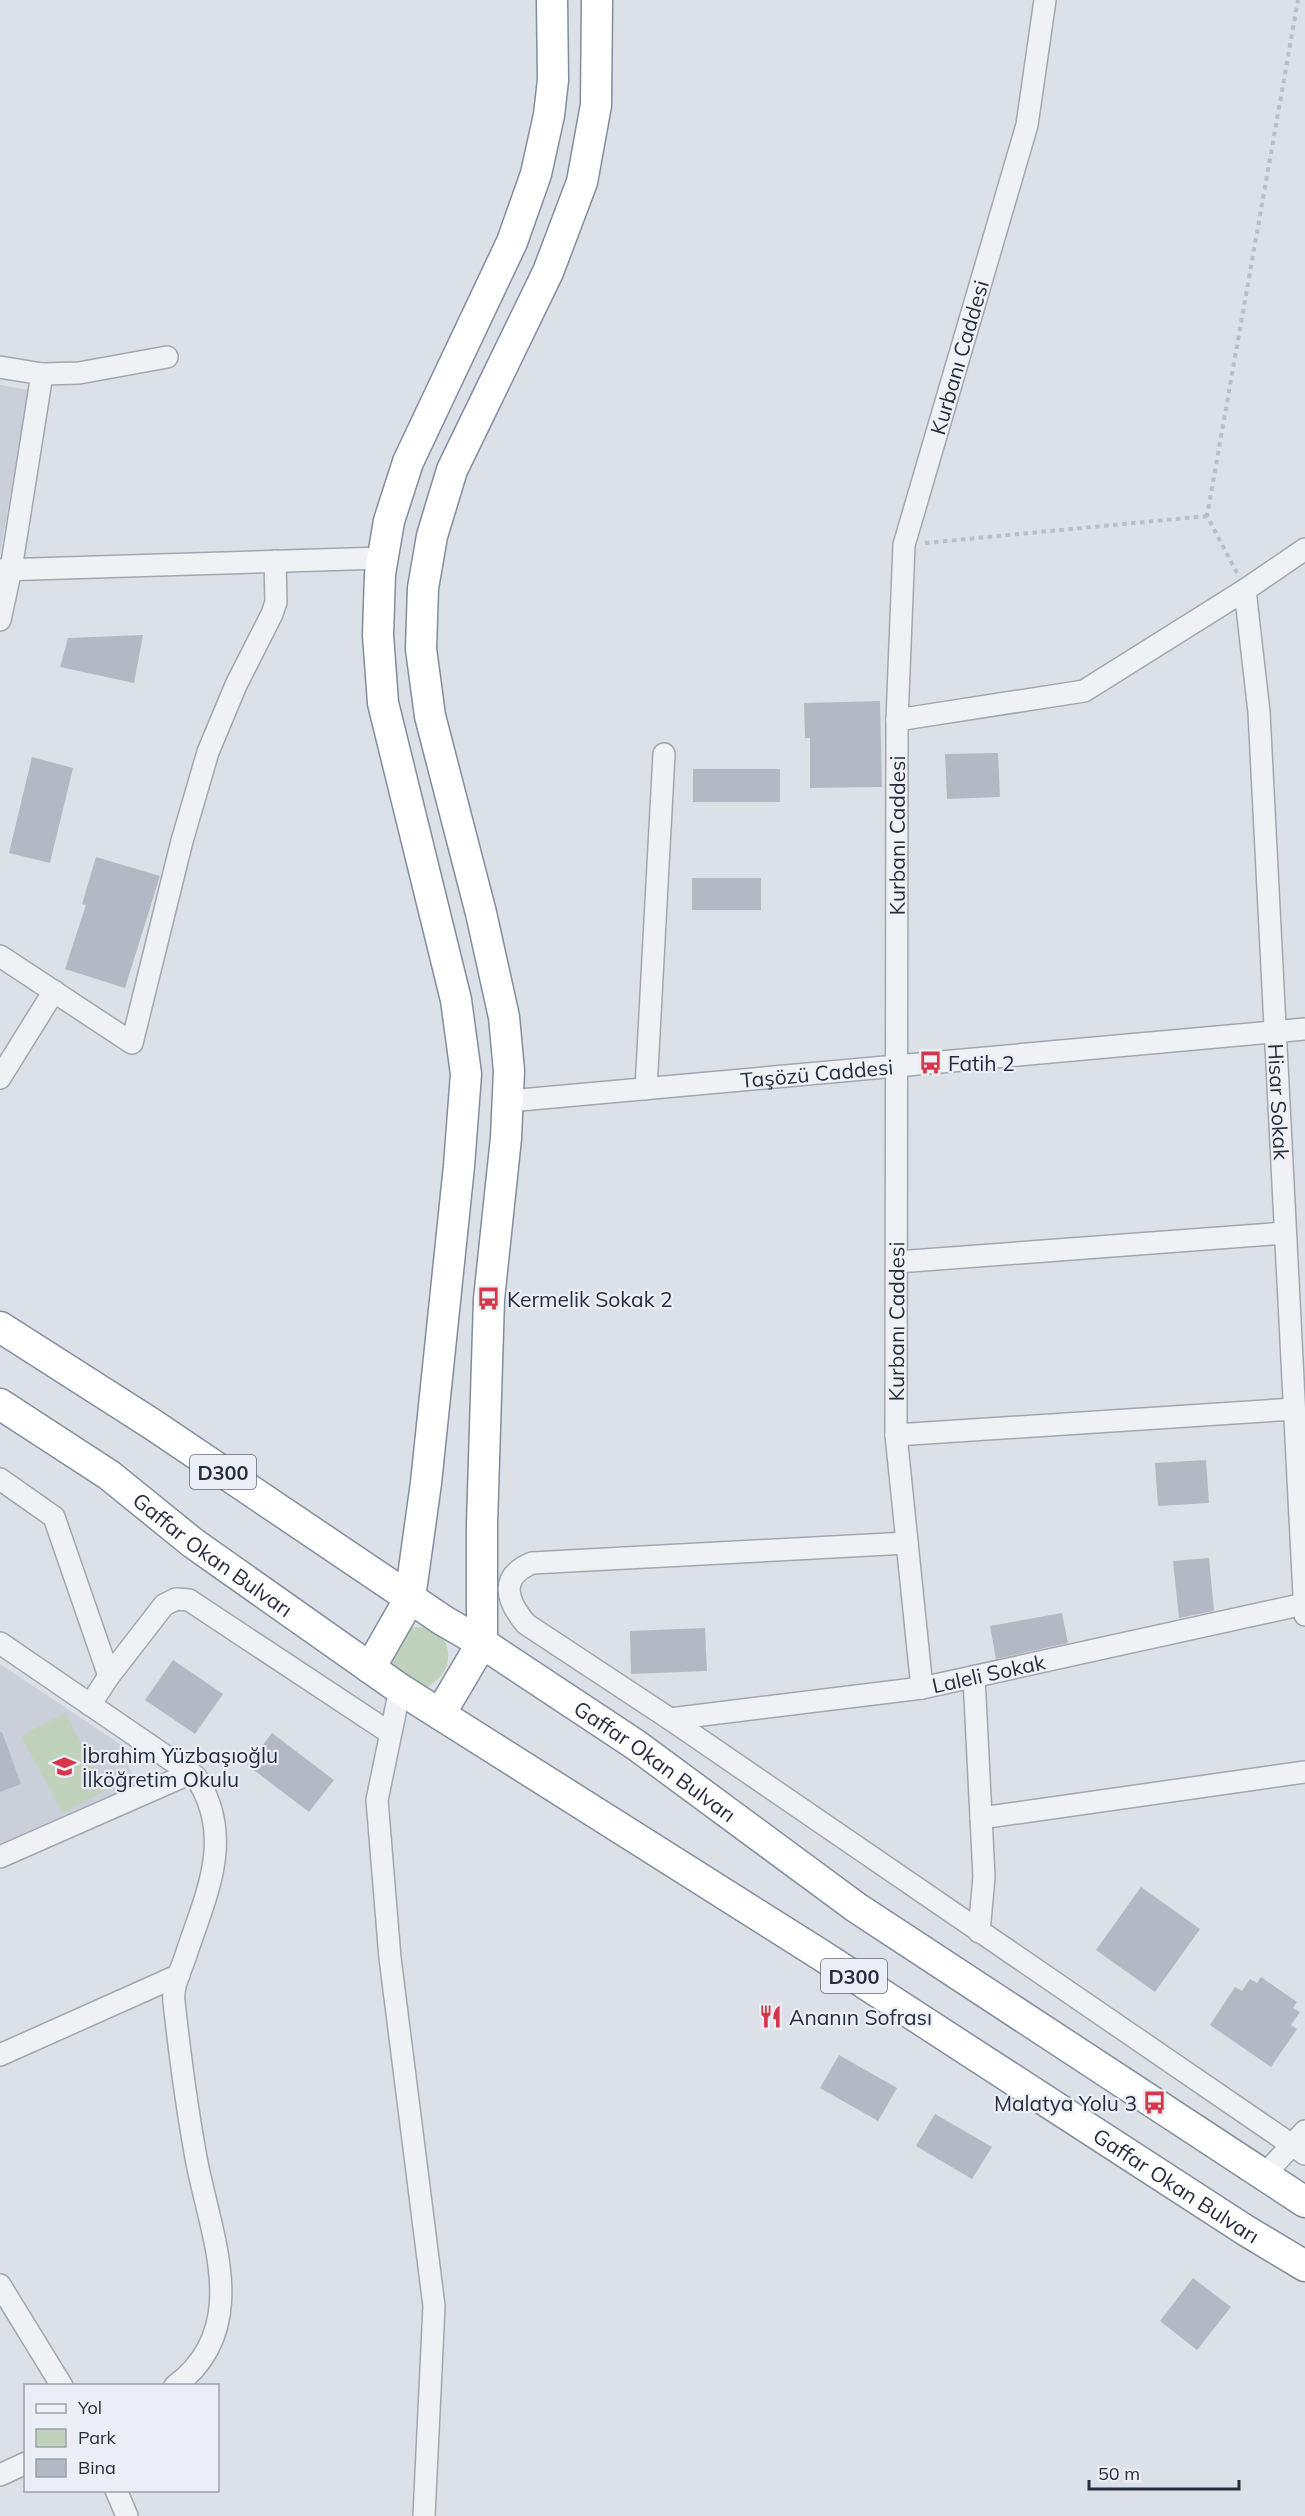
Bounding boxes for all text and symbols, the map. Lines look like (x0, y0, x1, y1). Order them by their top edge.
street label: Kurbanı Caddesi (924, 277, 994, 438)
street label: Kurbanı Caddesi (884, 756, 910, 915)
street label: Hisar Sokak (1263, 1043, 1295, 1161)
bus stop icon: Fatih 2 (917, 1050, 943, 1076)
place label: Fatih 2 (948, 1050, 1015, 1076)
street label: Taşözü Caddesi (739, 1053, 894, 1093)
street label: Kurbanı Caddesi (883, 1242, 909, 1401)
bus stop icon: Kermelik Sokak 2 (476, 1286, 502, 1312)
place label: Kermelik Sokak 2 (507, 1286, 673, 1312)
road number: D300 (190, 1455, 256, 1489)
street label: Gaffar Okan Bulvarı (128, 1487, 298, 1622)
street label: Laleli Sokak (929, 1648, 1048, 1698)
street label: Gaffar Okan Bulvarı (569, 1695, 741, 1827)
place label: İbrahim Yüzbaşıoğlu İlköğretim Okulu (82, 1742, 278, 1792)
school or university icon: İbrahim Yüzbaşıoğlu İlköğretim Okulu (51, 1754, 77, 1780)
road number: D300 (821, 1959, 887, 1993)
restaurant icon: Ananın Sofrası (758, 2004, 784, 2030)
place label: Ananın Sofrası (789, 2004, 932, 2030)
place label: Malatya Yolu 3 (994, 2090, 1137, 2116)
bus stop icon: Malatya Yolu 3 (1142, 2090, 1168, 2116)
street label: Gaffar Okan Bulvarı (1089, 2122, 1264, 2249)
legend (24, 2384, 219, 2492)
text: Yol (77, 2396, 102, 2419)
text: Park (78, 2426, 117, 2449)
scale bar (1089, 2453, 1239, 2491)
text: Bina (78, 2456, 116, 2479)
text: 50 m (1098, 2462, 1140, 2485)

